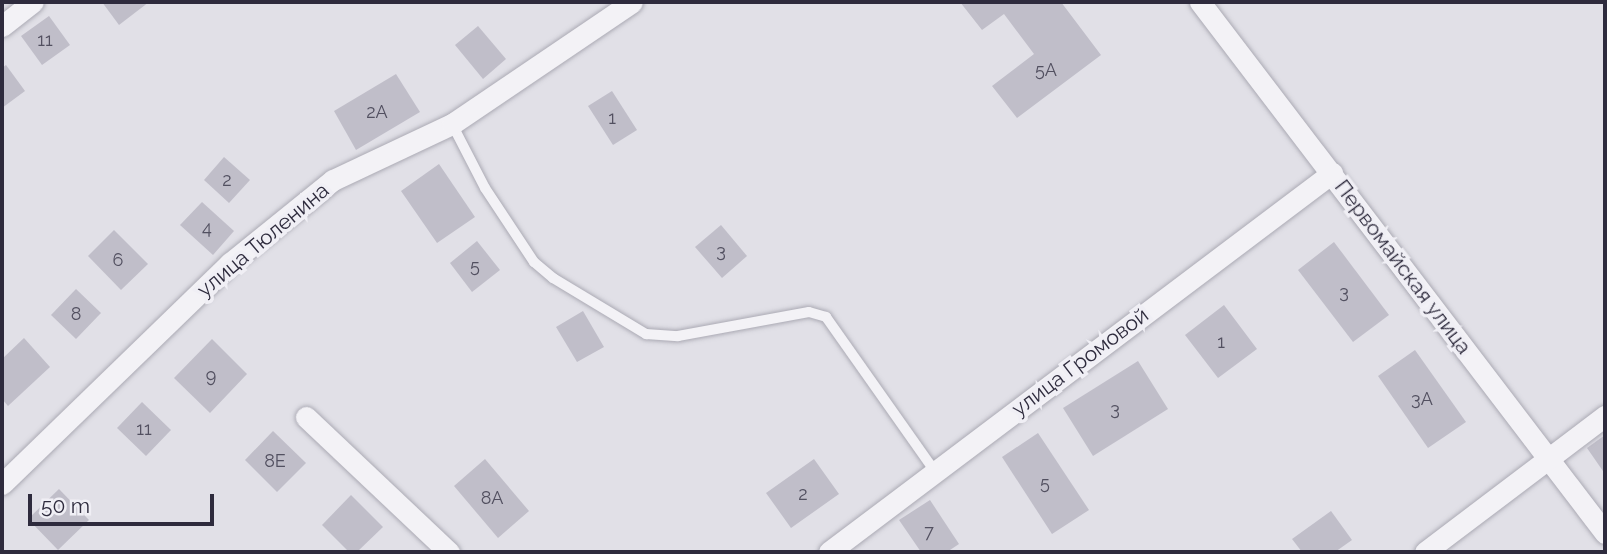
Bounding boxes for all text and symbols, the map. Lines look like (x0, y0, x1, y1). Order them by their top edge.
house number: 11 (37, 29, 53, 51)
house number: 5А (1035, 59, 1057, 81)
house number: 2А (366, 101, 388, 123)
house number: 1 (608, 107, 616, 129)
house number: 2 (222, 169, 232, 191)
street label: Первомайская улица (1329, 175, 1477, 359)
street label: улица Тюленина (192, 177, 334, 303)
house number: 4 (202, 217, 212, 239)
house number: 3 (716, 240, 726, 262)
house number: 6 (113, 249, 123, 271)
house number: 5 (470, 255, 480, 277)
house number: 3 (1339, 281, 1349, 303)
street label: улица Громовой (1007, 302, 1153, 422)
house number: 8 (71, 303, 81, 325)
house number: 1 (1217, 331, 1225, 353)
house number: 9 (206, 365, 216, 387)
house number: 3А (1411, 388, 1433, 410)
house number: 3 (1110, 398, 1120, 420)
house number: 11 (136, 418, 152, 440)
house number: 8Е (264, 450, 286, 472)
house number: 5 (1040, 472, 1050, 494)
scale bar (32, 480, 217, 524)
house number: 2 (798, 483, 808, 505)
house number: 8А (481, 487, 503, 509)
text: 50 m (41, 493, 90, 518)
house number: 7 (924, 521, 934, 543)

